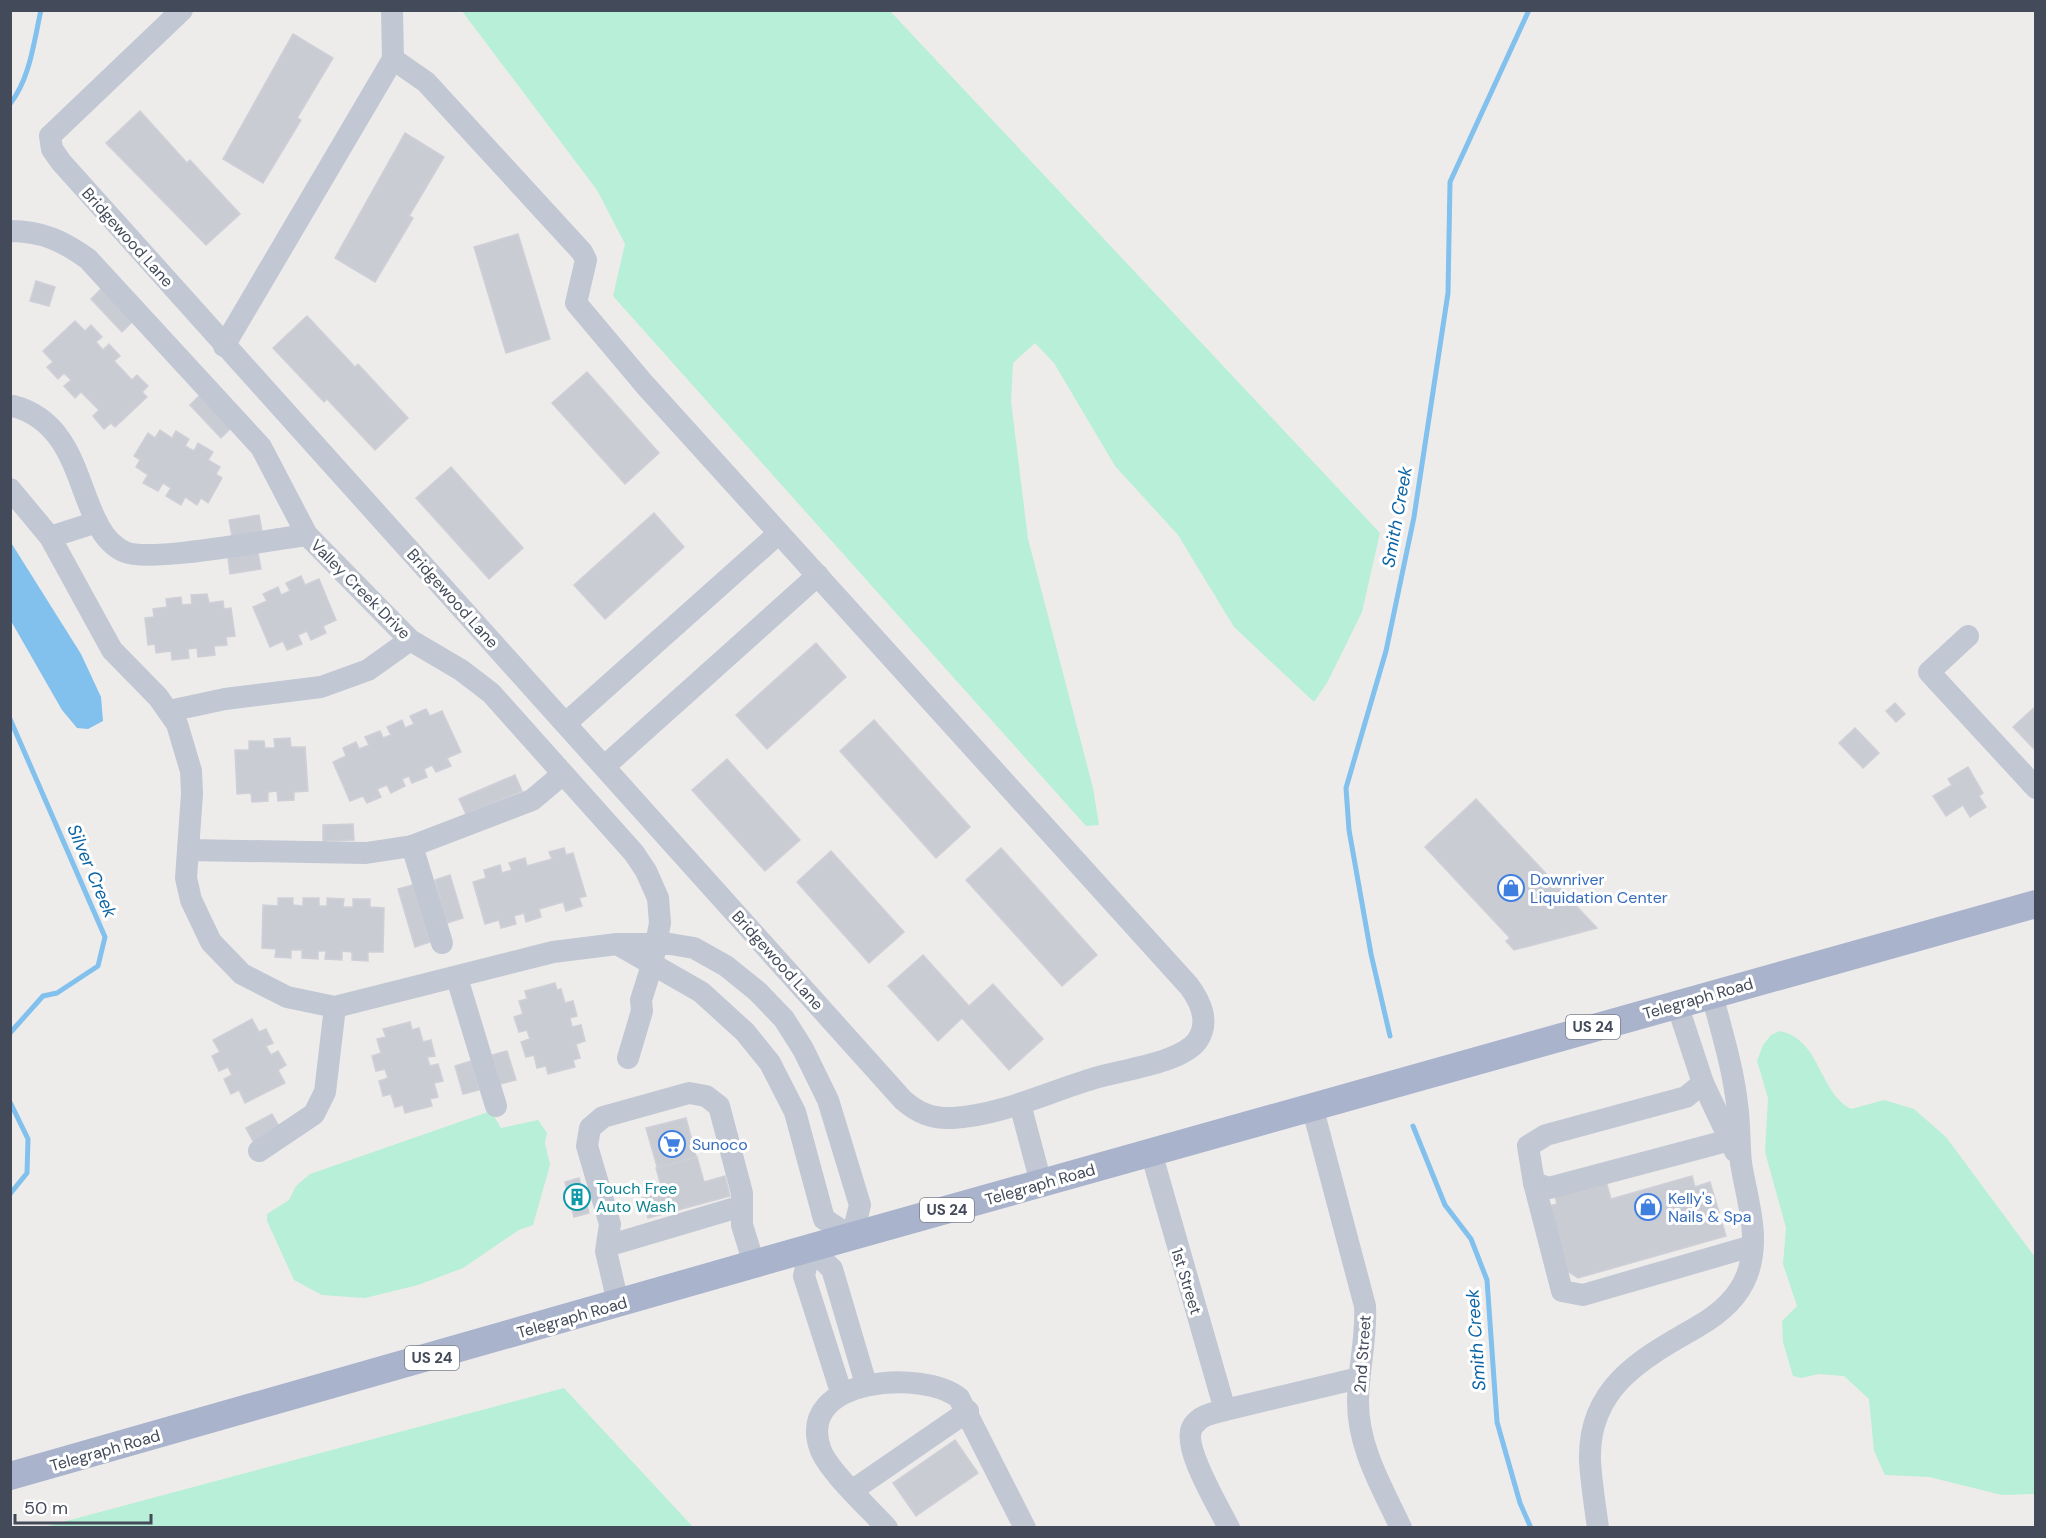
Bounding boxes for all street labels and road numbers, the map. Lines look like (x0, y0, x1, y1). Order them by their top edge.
street label: Bridgewood Lane (77, 183, 178, 292)
street label: Valley Creek Drive (306, 535, 415, 644)
street label: Bridgewood Lane (402, 544, 503, 653)
street label: Bridgewood Lane (727, 906, 828, 1015)
street label: Telegraph Road (1641, 973, 1756, 1024)
road number: US 24 (1566, 1015, 1620, 1039)
street label: Telegraph Road (983, 1159, 1098, 1210)
road number: US 24 (920, 1198, 974, 1222)
street label: 1st Street (1166, 1245, 1207, 1317)
street label: Telegraph Road (515, 1292, 630, 1343)
street label: 2nd Street (1349, 1314, 1376, 1394)
road number: US 24 (405, 1346, 459, 1370)
street label: Telegraph Road (48, 1425, 163, 1476)

